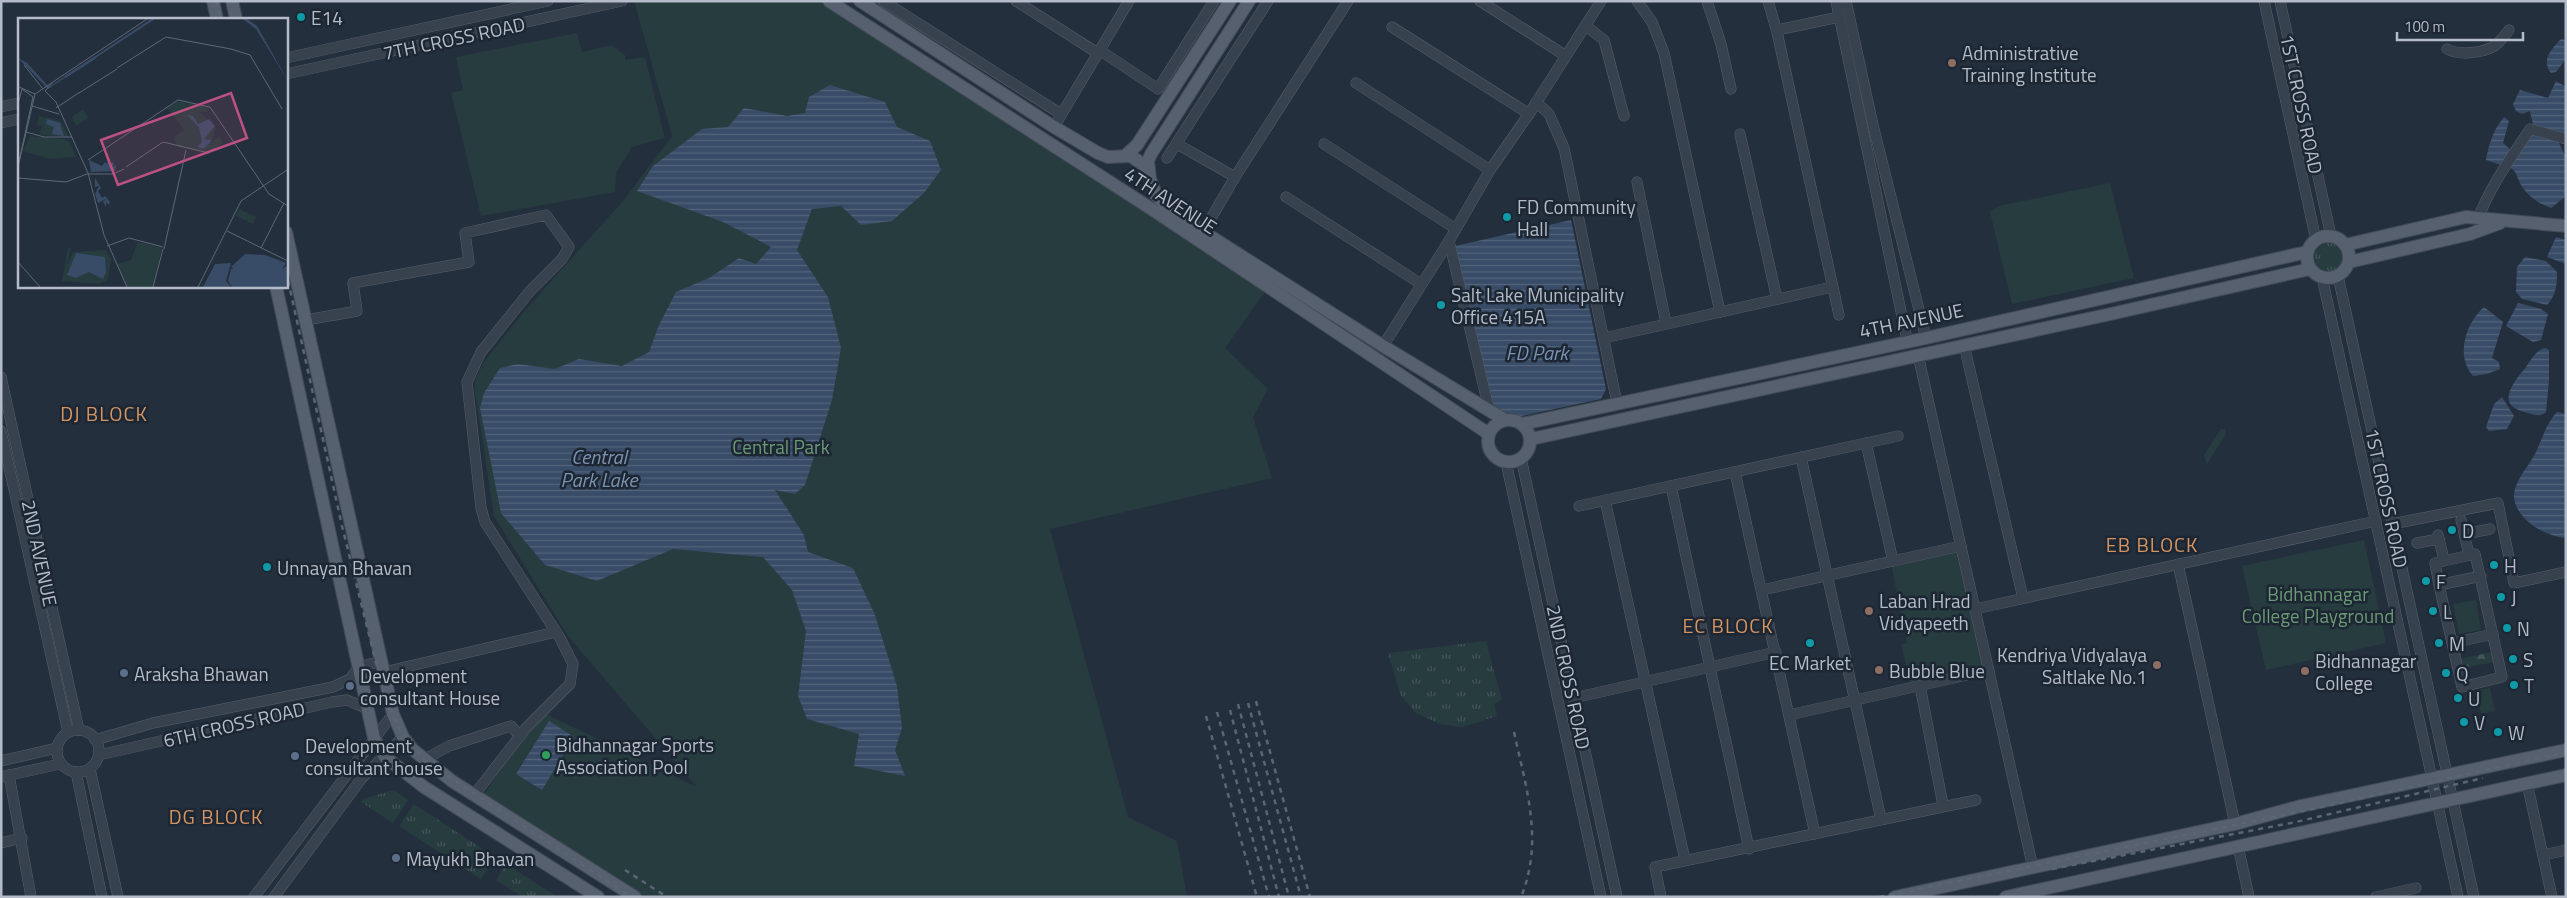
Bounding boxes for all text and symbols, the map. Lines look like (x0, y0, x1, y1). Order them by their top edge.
place label: E14 (311, 3, 343, 32)
street label: 7TH CROSS ROAD (380, 9, 528, 67)
scale bar (2397, 10, 2523, 42)
marker: E14 (295, 11, 307, 23)
text: 100 m (2404, 15, 2445, 38)
inset map (18, 18, 288, 288)
street label: 1ST CROSS ROAD (2273, 31, 2331, 177)
place label: Administrative Training Institute (1962, 38, 2097, 89)
marker: Administrative Training Institute (1946, 57, 1958, 69)
street label: 4TH AVENUE (1119, 159, 1223, 241)
place label: FD Community Hall (1517, 192, 1636, 243)
marker: FD Community Hall (1501, 211, 1513, 223)
place label: Salt Lake Municipality Office 415A (1451, 280, 1624, 331)
street label: 4TH AVENUE (1856, 295, 1966, 345)
marker: Salt Lake Municipality Office 415A (1435, 299, 1447, 311)
water label: FD Park (1506, 337, 1570, 368)
district label: DJ BLOCK (60, 398, 148, 429)
street label: 1ST CROSS ROAD (2358, 425, 2416, 571)
park label: Central Park (732, 432, 830, 461)
water label: Central Park Lake (561, 441, 639, 495)
street label: 2ND AVENUE (15, 497, 65, 609)
place label: D (2462, 516, 2474, 545)
marker: D (2446, 524, 2458, 536)
district label: EB BLOCK (2106, 529, 2198, 560)
place label: H (2504, 551, 2517, 580)
place label: Unnayan Bhavan (277, 553, 412, 582)
marker: H (2488, 559, 2500, 571)
marker: Unnayan Bhavan (261, 561, 273, 573)
place label: F (2436, 567, 2446, 596)
marker: F (2420, 575, 2432, 587)
park label: Bidhannagar College Playground (2242, 579, 2394, 630)
place label: J (2511, 583, 2517, 612)
place label: Laban Hrad Vidyapeeth (1879, 586, 1971, 637)
marker: J (2495, 591, 2507, 603)
place label: L (2443, 597, 2452, 626)
street label: 2ND CROSS ROAD (1540, 602, 1598, 752)
marker: Laban Hrad Vidyapeeth (1863, 605, 1875, 617)
marker: L (2427, 605, 2439, 617)
district label: EC BLOCK (1682, 610, 1774, 641)
place label: N (2517, 614, 2530, 643)
marker: N (2501, 622, 2513, 634)
place label: M (2449, 629, 2465, 658)
marker: EC Market (1804, 637, 1816, 649)
marker: M (2433, 637, 2445, 649)
place label: Kendriya Vidyalaya Saltlake No.1 (1997, 640, 2147, 691)
place label: S (2523, 645, 2533, 674)
place label: Bidhannagar College (2315, 646, 2417, 697)
place label: EC Market (1769, 648, 1851, 677)
marker: S (2507, 653, 2519, 665)
place label: Bubble Blue (1889, 656, 1985, 685)
place label: Araksha Bhawan (134, 659, 269, 688)
marker: Kendriya Vidyalaya Saltlake No.1 (2151, 659, 2163, 671)
place label: Q (2456, 659, 2469, 688)
place label: Development consultant House (360, 661, 500, 712)
marker: Bubble Blue (1873, 664, 1885, 676)
marker: Bidhannagar College (2299, 665, 2311, 677)
marker: Araksha Bhawan (118, 667, 130, 679)
marker: Q (2440, 667, 2452, 679)
place label: T (2524, 671, 2534, 700)
marker: T (2508, 679, 2520, 691)
marker: Development consultant House (344, 680, 356, 692)
place label: U (2468, 684, 2480, 713)
marker: U (2452, 692, 2464, 704)
street label: 6TH CROSS ROAD (160, 694, 308, 754)
place label: V (2474, 708, 2485, 737)
marker: V (2458, 716, 2470, 728)
place label: W (2508, 718, 2525, 747)
marker: W (2492, 726, 2504, 738)
place label: Bidhannagar Sports Association Pool (556, 730, 714, 781)
place label: Development consultant house (305, 731, 443, 782)
marker: Bidhannagar Sports Association Pool (540, 749, 552, 761)
marker: Development consultant house (289, 750, 301, 762)
district label: DG BLOCK (169, 801, 263, 832)
place label: Mayukh Bhavan (406, 844, 534, 873)
marker: Mayukh Bhavan (390, 852, 402, 864)

